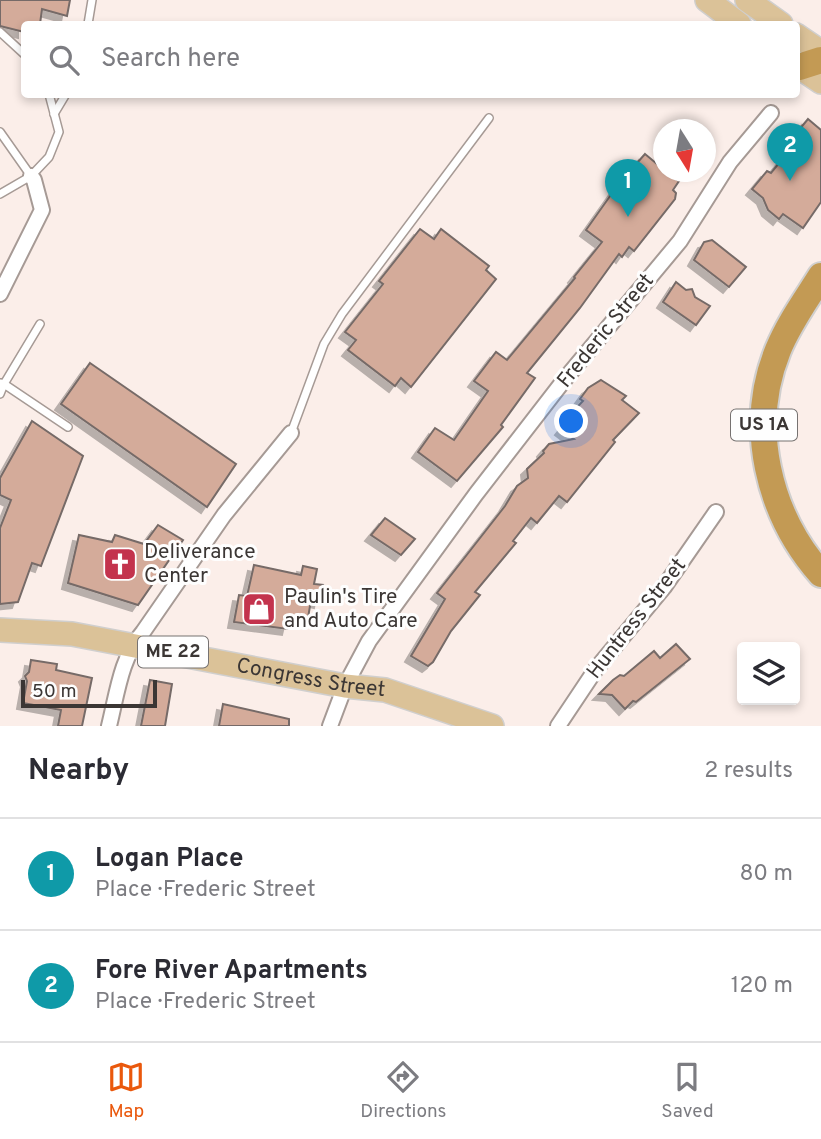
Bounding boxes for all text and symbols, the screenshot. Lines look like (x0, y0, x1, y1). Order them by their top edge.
search box (21, 21, 800, 98)
icon: search (45, 41, 83, 79)
text: Search here (101, 43, 240, 76)
north arrow (653, 119, 716, 182)
pin: 2 (767, 123, 813, 181)
pin: 1 (605, 159, 651, 217)
street label: Frederic Street (552, 268, 660, 394)
your location (554, 404, 588, 438)
road number: US 1A (731, 410, 797, 440)
place label: Deliverance Center (144, 539, 256, 590)
church icon: Deliverance Center (101, 545, 139, 583)
street label: Huntress Street (581, 553, 693, 685)
place label: Paulin's Tire and Auto Care (284, 584, 418, 635)
shop icon: Paulin's Tire and Auto Care (240, 590, 278, 628)
road number: ME 22 (138, 636, 208, 667)
map controls (737, 642, 800, 705)
button: layers (737, 642, 800, 705)
street label: Congress Street (234, 652, 386, 703)
scale bar (21, 677, 158, 709)
text: 50 m (32, 680, 77, 704)
text: Nearby (28, 753, 129, 790)
text: 2 results (704, 757, 793, 786)
text: Logan Place (95, 843, 243, 876)
text: 1 (46, 860, 56, 889)
text: 80 m (740, 860, 793, 889)
text: Place · Frederic Street (95, 876, 316, 905)
text: Fore River Apartments (95, 955, 368, 988)
text: 2 (44, 972, 58, 1001)
text: 120 m (731, 972, 793, 1001)
text: Place · Frederic Street (95, 988, 316, 1017)
tab: Map (107, 1058, 145, 1124)
tab: Directions (360, 1058, 447, 1124)
tab: Saved (661, 1058, 714, 1124)

